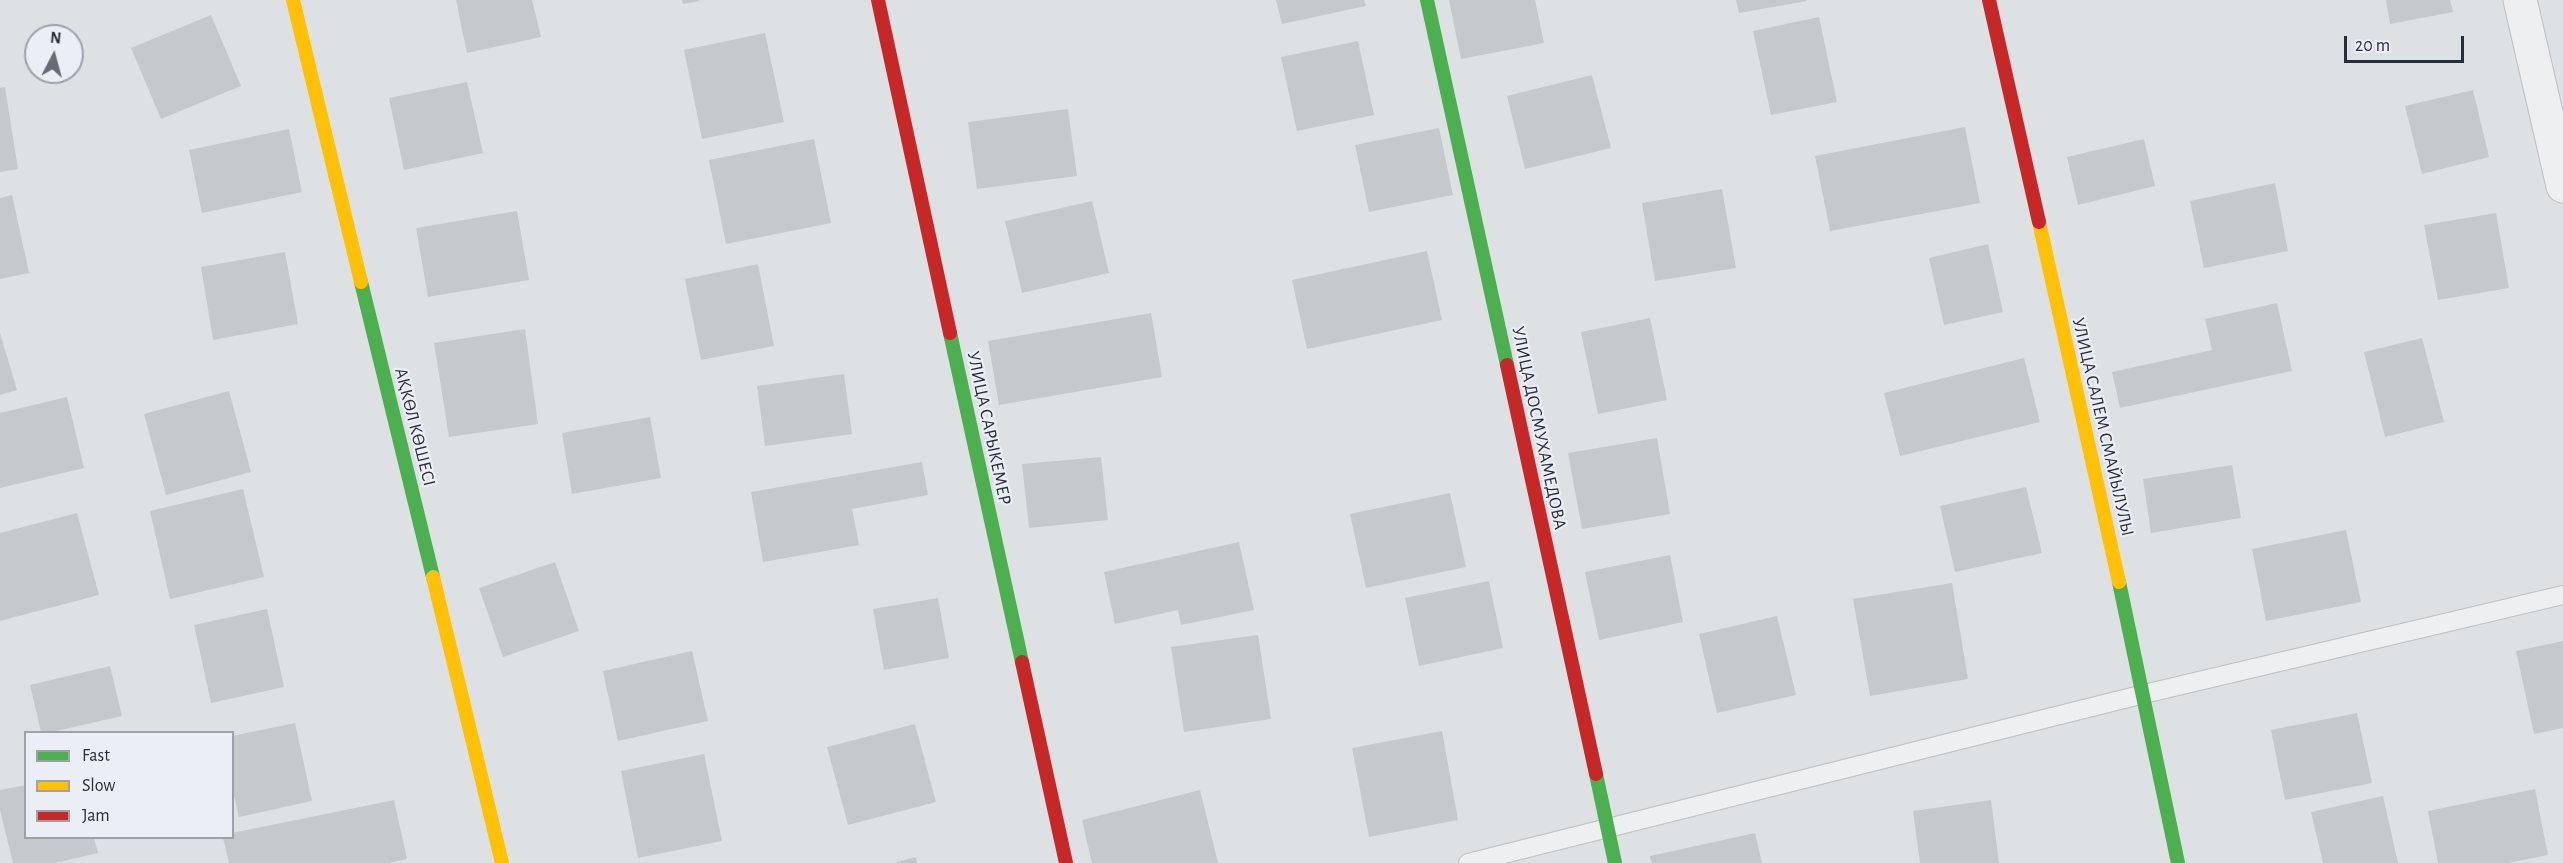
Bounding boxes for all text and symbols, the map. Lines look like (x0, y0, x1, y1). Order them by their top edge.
north arrow (24, 24, 84, 84)
scale bar (2347, 24, 2467, 62)
text: N (49, 30, 62, 47)
text: 20 m (2355, 37, 2390, 55)
street label: УЛИЦА САЛЕМ СМАЙЫЛУЛЫ (2067, 316, 2139, 538)
street label: УЛИЦА ДОСМУХАМЕДОВА (1507, 324, 1571, 532)
street label: УЛИЦА САРЫКЕМЕР (962, 349, 1016, 507)
street label: АҚКӨЛ КӨШЕСІ (390, 366, 440, 488)
legend (24, 731, 234, 839)
text: Fast (82, 747, 110, 765)
text: Slow (82, 777, 115, 795)
text: Jam (82, 807, 110, 825)

